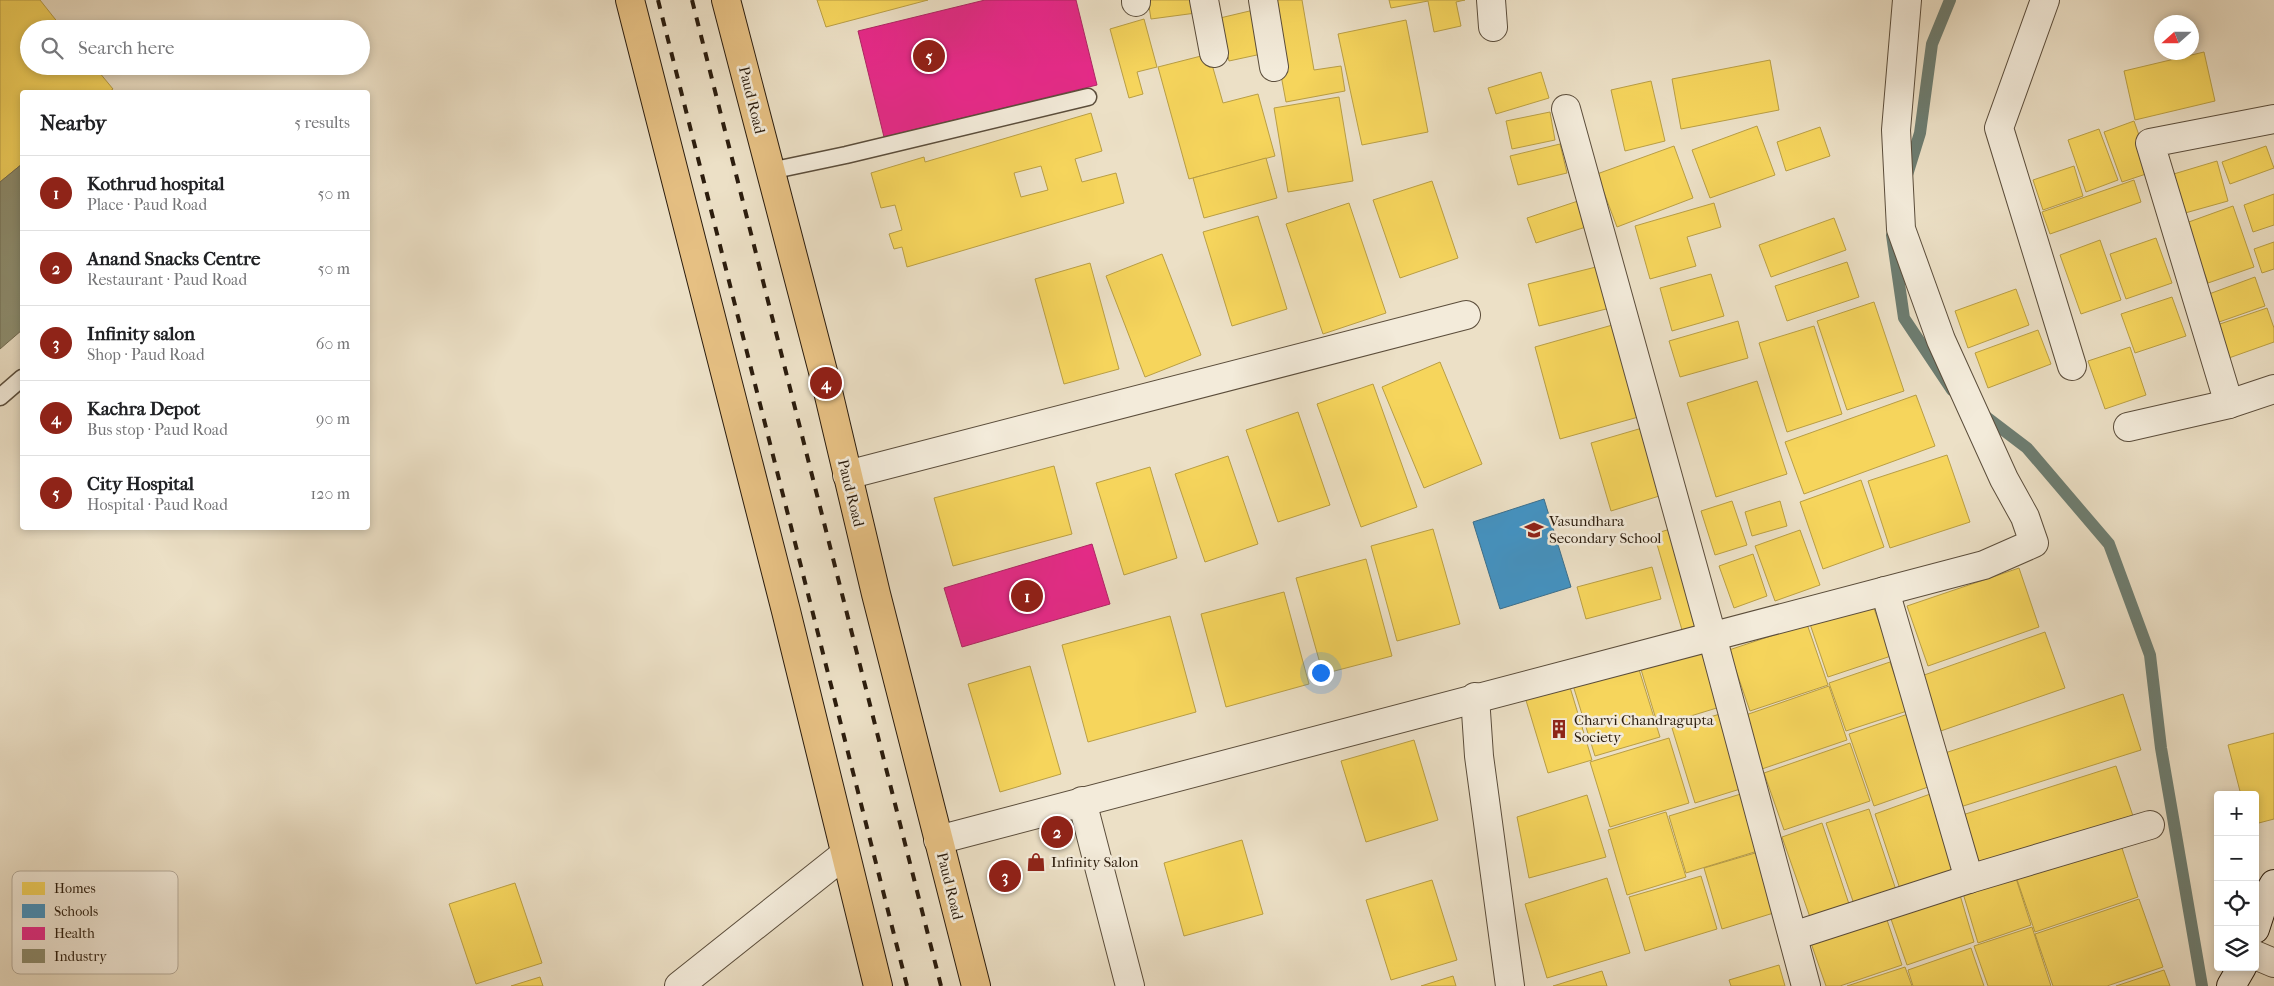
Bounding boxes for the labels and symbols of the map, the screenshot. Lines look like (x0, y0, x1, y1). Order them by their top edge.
north arrow (2154, 15, 2199, 60)
pin: 5 (913, 37, 945, 75)
street label: Paud Road (735, 64, 769, 136)
pin: 4 (810, 364, 842, 402)
street label: Paud Road (834, 457, 868, 529)
place label: Vasundhara Secondary School (1548, 512, 1662, 547)
school or university icon: Vasundhara Secondary School (1523, 519, 1545, 541)
pin: 1 (1011, 577, 1043, 615)
your location (1308, 660, 1334, 686)
place label: Charvi Chandragupta Society (1574, 711, 1715, 746)
building icon: Charvi Chandragupta Society (1548, 718, 1570, 740)
pin: 2 (1041, 813, 1073, 851)
street label: Paud Road (933, 850, 967, 922)
shop icon: Infinity Salon (1025, 851, 1047, 873)
place label: Infinity Salon (1051, 853, 1139, 871)
pin: 3 (989, 857, 1021, 895)
legend (12, 871, 178, 974)
text: Homes (54, 880, 96, 897)
text: Schools (54, 903, 98, 920)
text: Health (54, 925, 95, 942)
text: Industry (54, 948, 107, 965)

